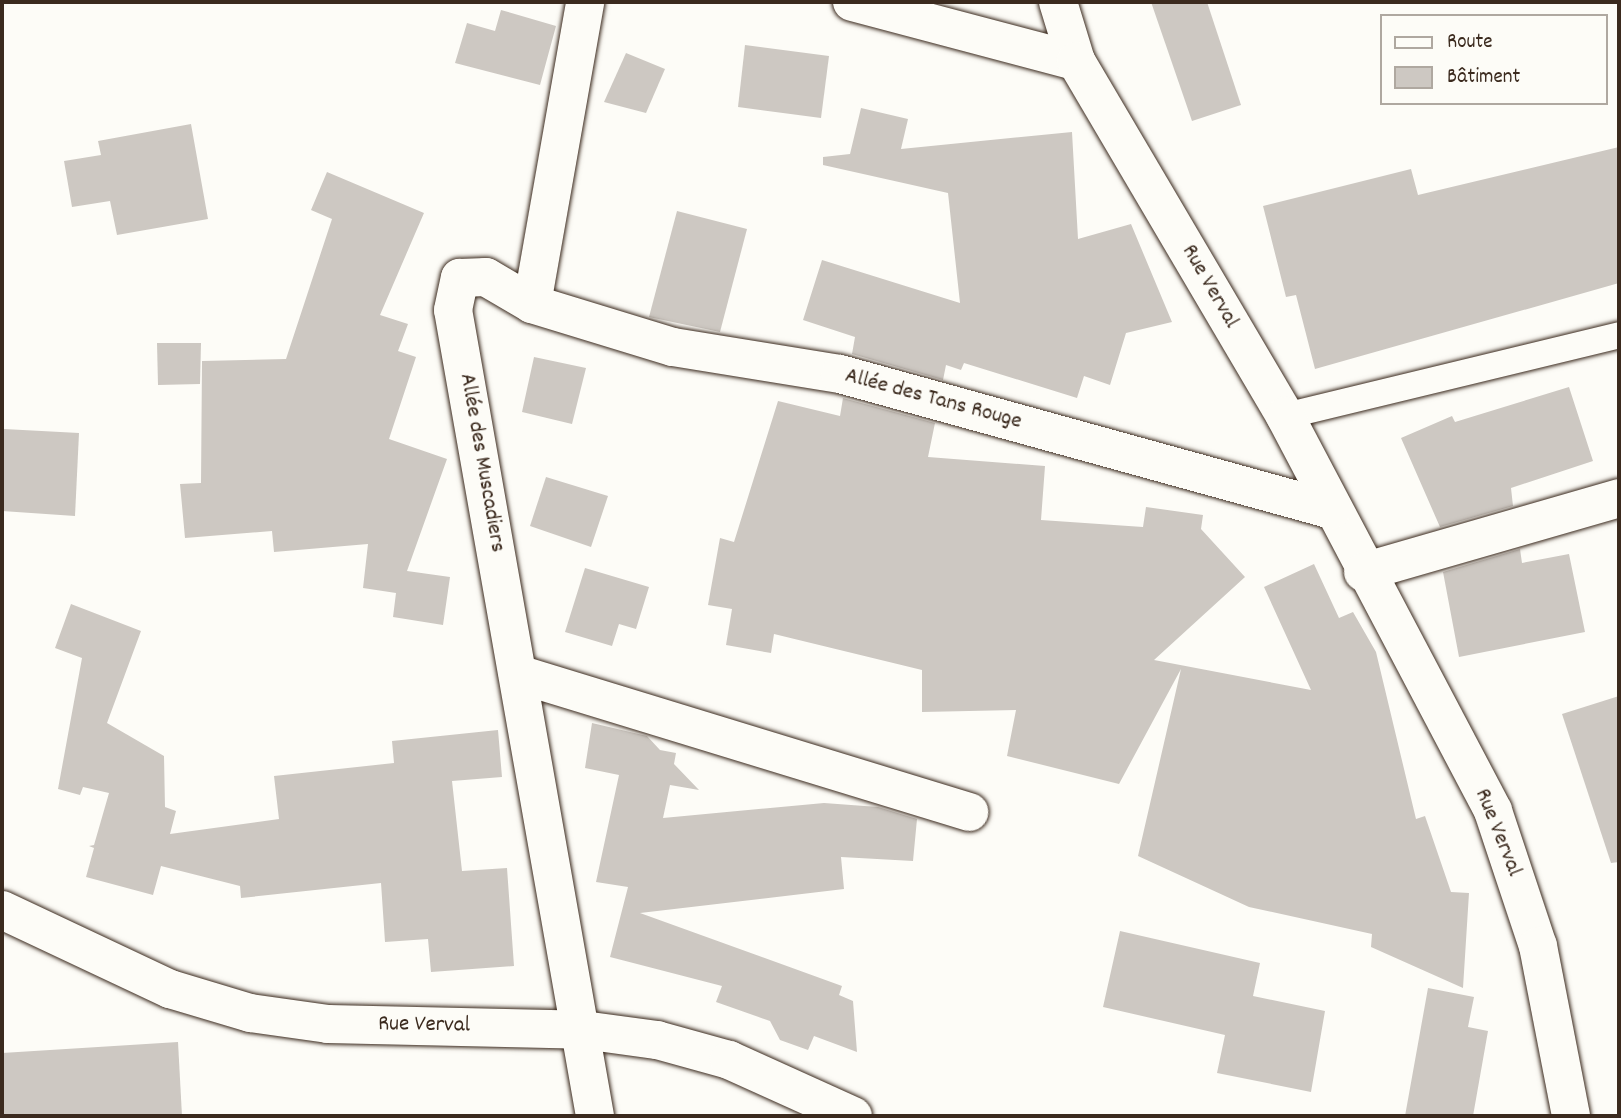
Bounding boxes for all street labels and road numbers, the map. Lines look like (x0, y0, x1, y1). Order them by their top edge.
street label: Rue Verval (1174, 240, 1244, 334)
street label: Allée des Tans Rouge (842, 363, 1024, 437)
street label: Allée des Muscadiers (452, 371, 510, 555)
street label: Rue Verval (1467, 785, 1527, 881)
street label: Rue Verval (378, 1011, 470, 1041)

